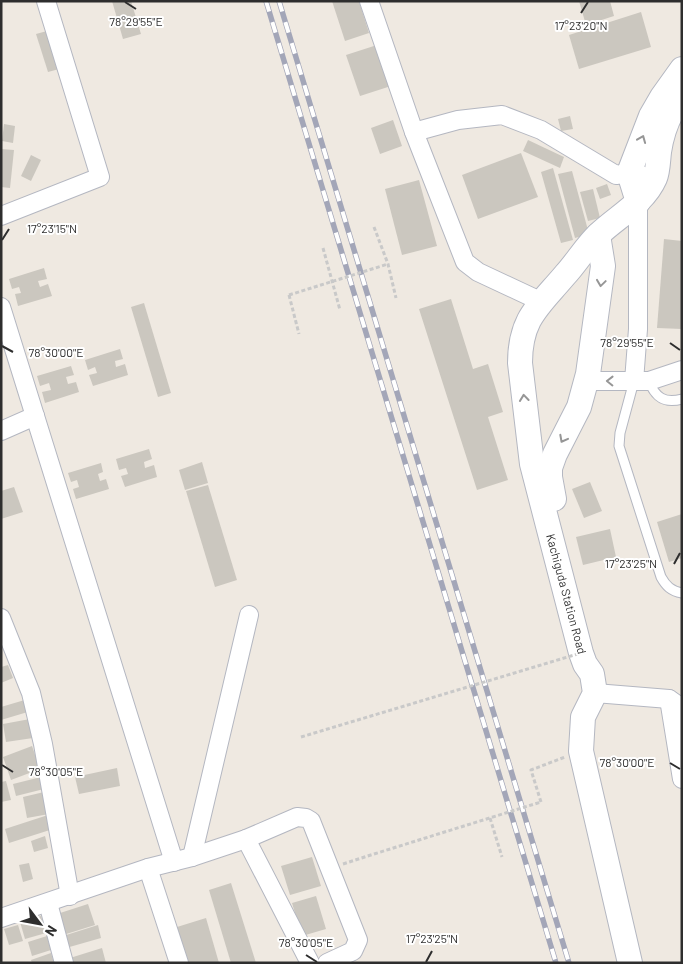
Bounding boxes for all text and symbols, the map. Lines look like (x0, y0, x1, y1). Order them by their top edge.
text: 78°29'55"E (109, 14, 163, 28)
text: 17°23'20"N (554, 18, 608, 32)
one-way arrow (635, 135, 646, 144)
text: 17°23'15"N (27, 221, 77, 235)
one-way arrow (596, 279, 606, 287)
text: 78°29'55"E (600, 335, 654, 349)
text: 78°30'00"E (28, 345, 84, 359)
one-way arrow (606, 376, 614, 386)
one-way arrow (519, 394, 530, 402)
one-way arrow (559, 434, 569, 443)
street label: Kachiguda Station Road (544, 532, 590, 655)
text: 17°23'25"N (605, 556, 657, 570)
text: 78°30'00"E (599, 755, 655, 769)
text: 78°30'05"E (29, 764, 83, 778)
north arrow (15, 899, 65, 949)
text: N (42, 923, 61, 940)
text: 17°23'25"N (406, 931, 458, 945)
text: 78°30'05"E (279, 935, 333, 949)

